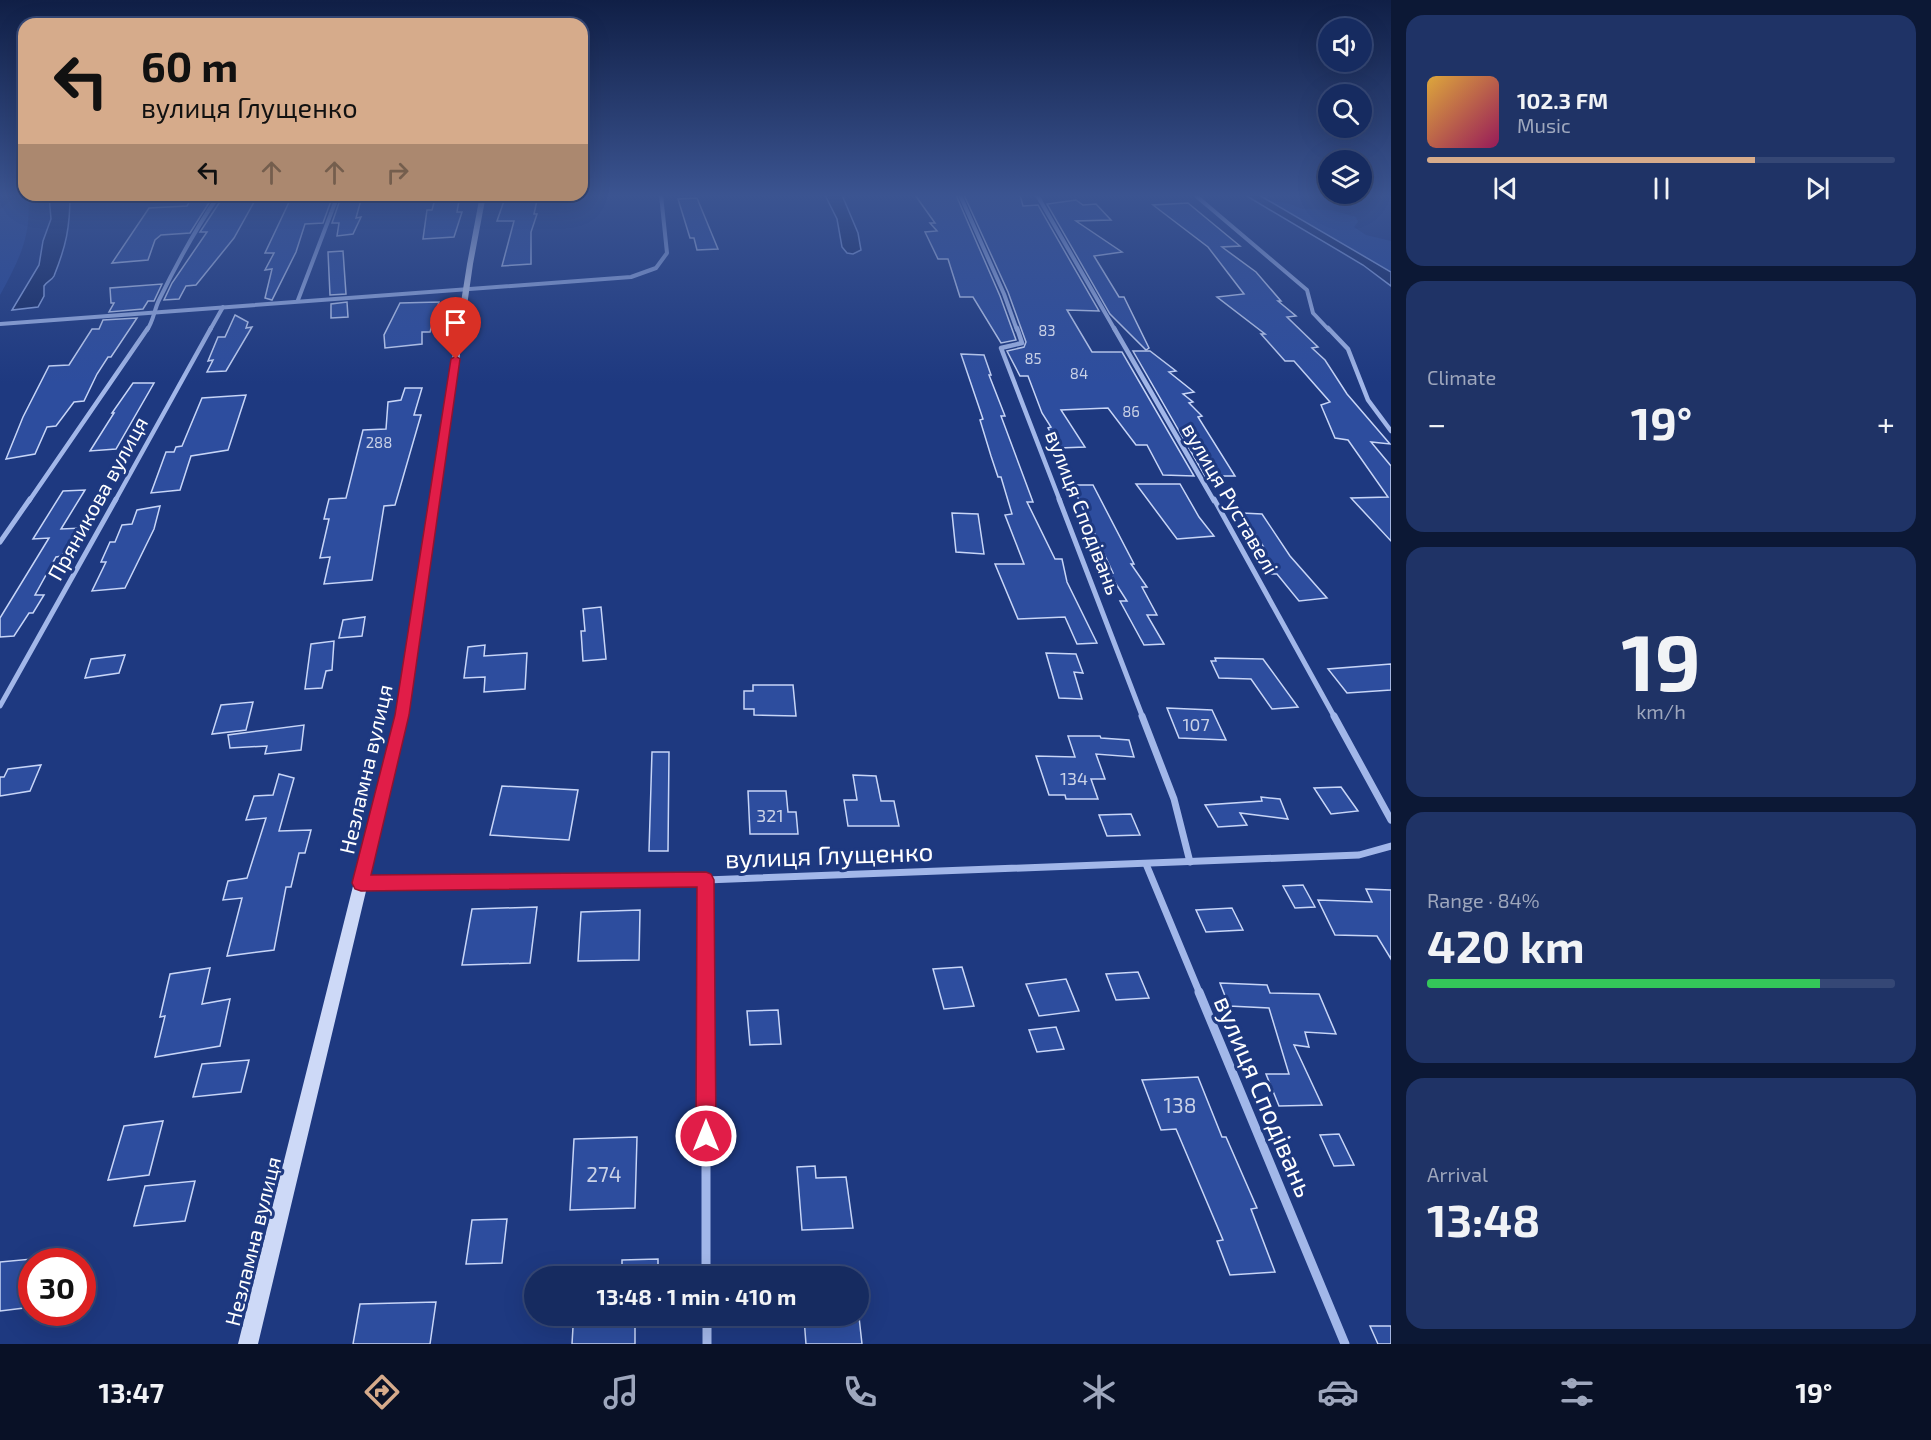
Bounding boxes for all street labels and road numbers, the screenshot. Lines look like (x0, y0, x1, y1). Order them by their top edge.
street label: Пряникова вулиця (42, 412, 153, 585)
street label: вулиця Руставелі (1177, 418, 1284, 579)
street label: вулиця Сподівань (1040, 426, 1127, 598)
street label: Незламна вулиця (333, 682, 398, 856)
street label: вулиця Глущенко (724, 835, 934, 874)
street label: вулиця Сподівань (1208, 991, 1321, 1202)
street label: Незламна вулиця (219, 1154, 286, 1328)

